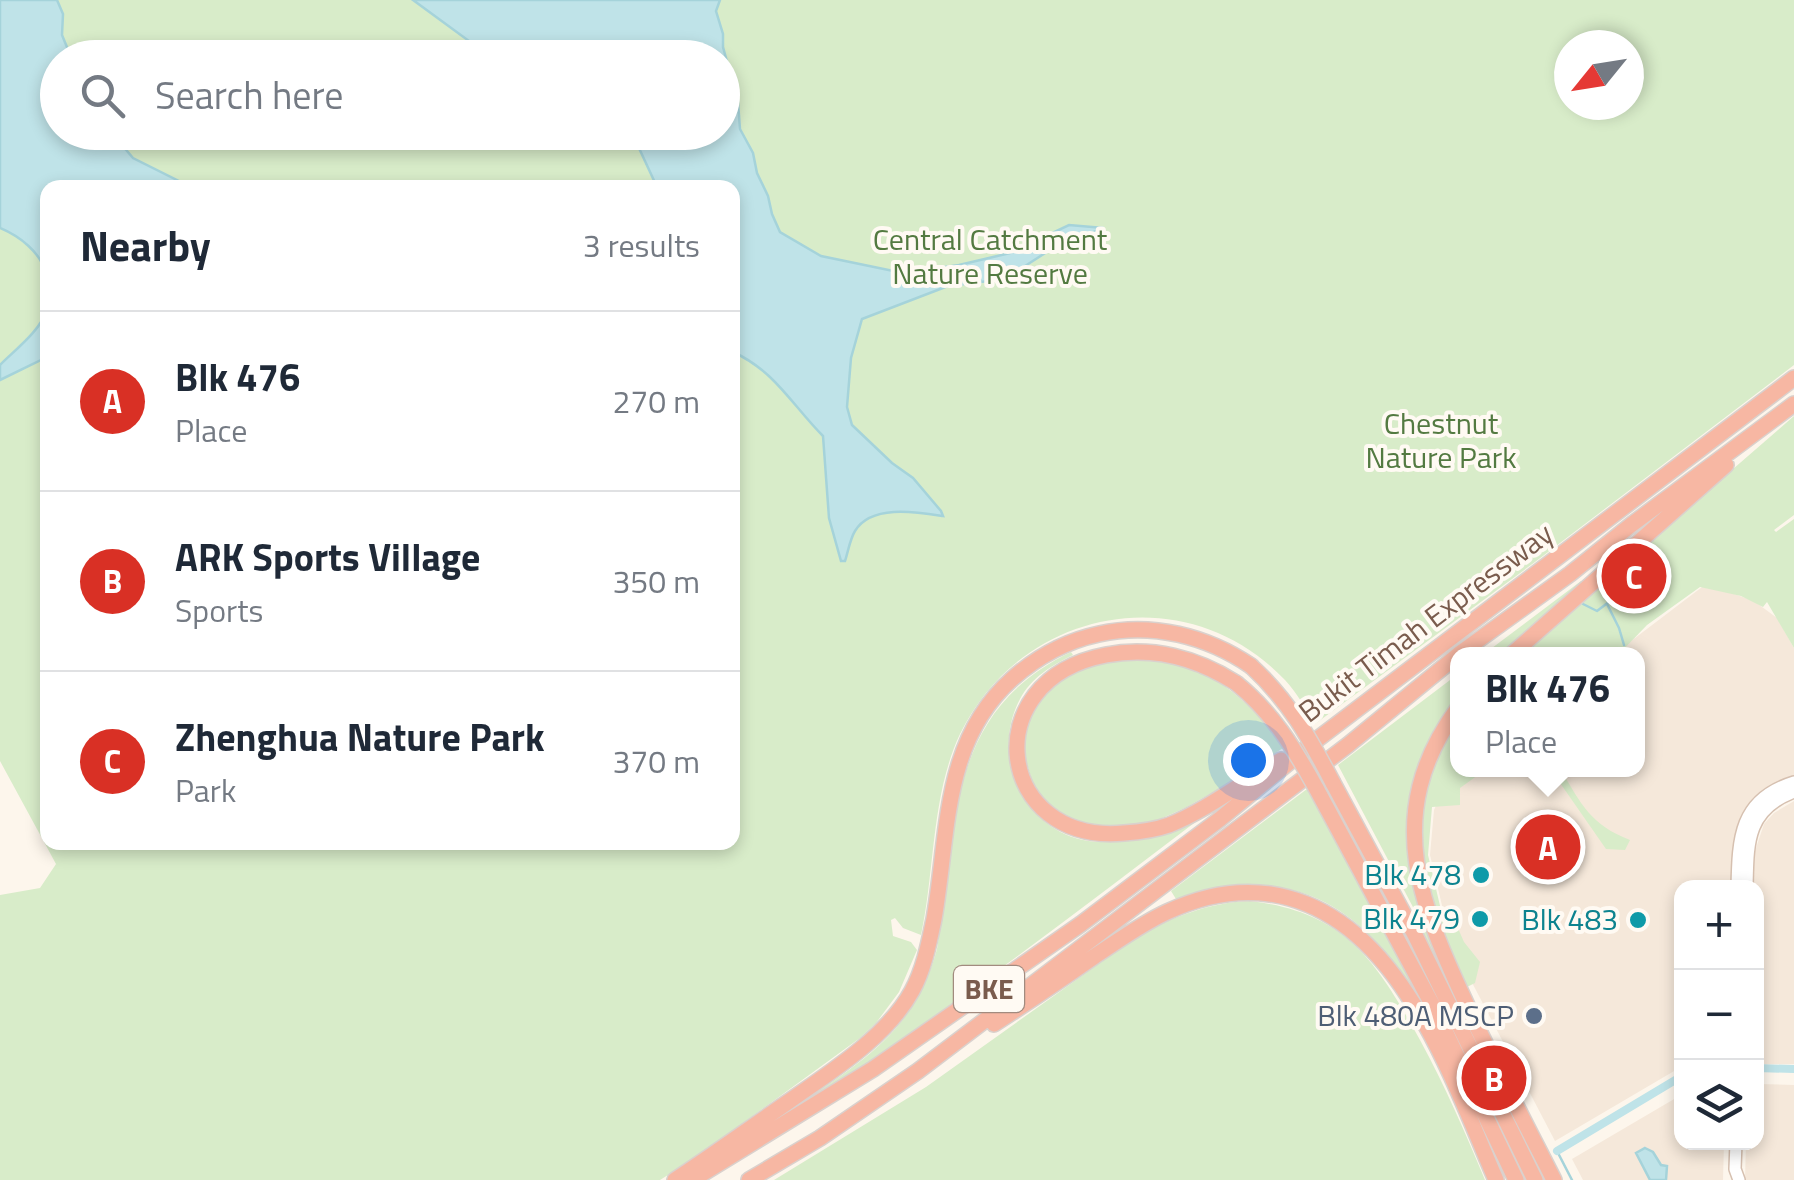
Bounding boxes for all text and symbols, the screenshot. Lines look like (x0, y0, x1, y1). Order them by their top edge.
north arrow (1554, 30, 1644, 120)
search box (40, 40, 740, 150)
text: Search here (155, 66, 343, 124)
icon: search (75, 68, 130, 123)
text: Nearby (80, 213, 211, 277)
park label: Central Catchment Nature Reserve (873, 216, 1108, 296)
text: 3 results (583, 221, 700, 269)
text: Blk 476 (175, 348, 300, 406)
text: A (103, 377, 122, 425)
text: 270 m (612, 377, 700, 425)
park label: Chestnut Nature Park (1365, 400, 1517, 480)
text: Place (175, 406, 247, 454)
street label: Bukit Timah Expressway (1288, 511, 1563, 733)
text: ARK Sports Village (175, 528, 480, 586)
pin: C (1602, 538, 1666, 614)
text: B (103, 557, 122, 605)
text: 350 m (612, 557, 700, 605)
text: Sports (175, 586, 263, 634)
popup (1450, 647, 1645, 777)
text: Blk 476 (1485, 659, 1610, 717)
text: Zhenghua Nature Park (175, 708, 545, 766)
text: Place (1485, 717, 1557, 765)
your location (1223, 735, 1274, 786)
text: C (104, 737, 121, 785)
text: 370 m (612, 737, 700, 785)
text: Park (175, 766, 236, 814)
pin: A (1516, 810, 1580, 884)
place label: Blk 478 (1364, 851, 1461, 897)
marker: Blk 478 (1470, 864, 1492, 886)
map controls (1674, 880, 1764, 1150)
button: + (1674, 880, 1764, 970)
place label: Blk 479 (1363, 895, 1460, 941)
place label: Blk 483 (1521, 896, 1618, 942)
marker: Blk 479 (1469, 908, 1491, 930)
marker: Blk 483 (1627, 909, 1649, 931)
road number: BKE (954, 966, 1024, 1012)
button: − (1674, 970, 1764, 1060)
place label: Blk 480A MSCP (1317, 992, 1514, 1038)
marker: Blk 480A MSCP (1523, 1005, 1545, 1027)
pin: B (1462, 1040, 1526, 1116)
button: layers (1674, 1060, 1764, 1150)

